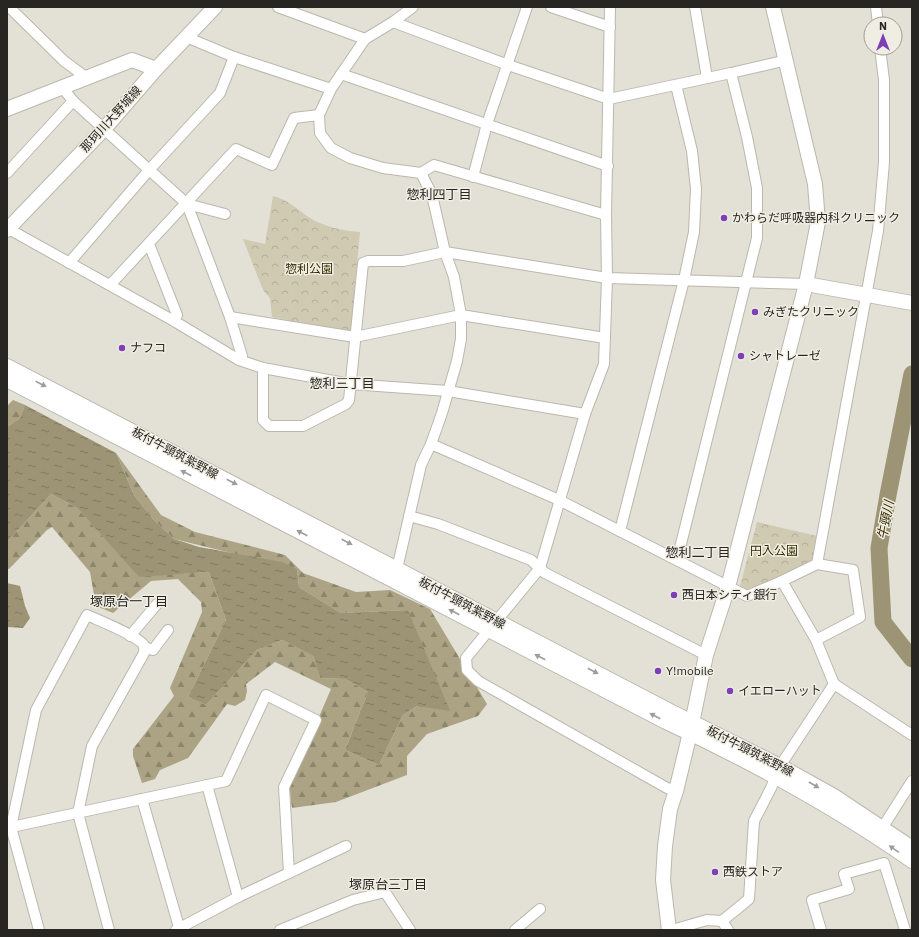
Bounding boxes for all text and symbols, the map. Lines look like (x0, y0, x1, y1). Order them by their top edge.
north arrow (863, 16, 903, 56)
text: N (879, 19, 887, 33)
street label: 那珂川大野城線 (77, 82, 144, 155)
district label: 惣利四丁目 (406, 186, 472, 203)
place label: かわらだ呼吸器内科クリニック (732, 210, 900, 225)
marker: かわらだ呼吸器内科クリニック (719, 213, 729, 223)
park label: 惣利公園 (285, 261, 333, 276)
place label: みぎたクリニック (763, 304, 859, 319)
marker: みぎたクリニック (750, 307, 760, 317)
place label: ナフコ (130, 340, 166, 355)
marker: ナフコ (117, 343, 127, 353)
place label: シャトレーゼ (749, 348, 821, 363)
marker: シャトレーゼ (736, 351, 746, 361)
district label: 惣利三丁目 (309, 375, 375, 392)
one-way arrow (36, 381, 47, 387)
street label: 板付牛頸筑紫野線 (129, 423, 221, 482)
one-way arrow (180, 470, 192, 477)
one-way arrow (226, 479, 237, 485)
water label: 牛頸川 (873, 497, 898, 541)
one-way arrow (296, 530, 308, 536)
one-way arrow (341, 539, 353, 545)
park label: 円入公園 (750, 543, 798, 558)
district label: 惣利二丁目 (665, 544, 731, 561)
street label: 板付牛頸筑紫野線 (416, 573, 508, 632)
place label: 西日本シティ銀行 (682, 587, 777, 602)
marker: 西日本シティ銀行 (669, 590, 679, 600)
district label: 塚原台一丁目 (90, 593, 168, 610)
one-way arrow (448, 609, 460, 616)
one-way arrow (534, 653, 545, 660)
place label: Y!mobile (666, 663, 714, 678)
marker: Y!mobile (653, 666, 663, 676)
one-way arrow (587, 668, 599, 674)
place label: イエローハット (738, 683, 822, 698)
marker: イエローハット (725, 686, 735, 696)
one-way arrow (649, 713, 661, 720)
street label: 板付牛頸筑紫野線 (704, 722, 796, 779)
one-way arrow (808, 781, 820, 788)
one-way arrow (889, 845, 900, 853)
place label: 西鉄ストア (723, 864, 783, 879)
marker: 西鉄ストア (710, 867, 720, 877)
district label: 塚原台三丁目 (349, 876, 427, 893)

